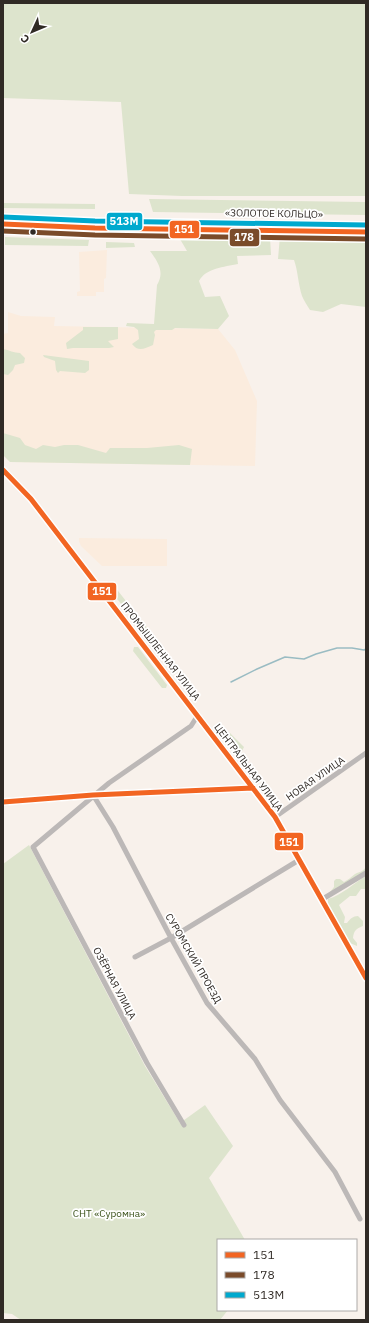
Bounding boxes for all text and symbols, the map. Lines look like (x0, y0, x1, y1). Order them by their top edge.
north arrow (12, 12, 52, 52)
text: С (17, 32, 32, 46)
street label: «ЗОЛОТОЕ КОЛЬЦО» (225, 206, 323, 221)
line badge: 513М (106, 212, 143, 231)
text: 513М (110, 214, 138, 228)
line badge: 151 (169, 220, 200, 239)
text: 151 (174, 222, 194, 236)
unlabelled marker (28, 227, 38, 237)
line badge: 178 (229, 228, 260, 247)
text: 178 (234, 230, 254, 244)
line badge: 151 (87, 582, 117, 601)
text: 151 (92, 584, 112, 598)
street label: ПРОМЫШЛЕННАЯ УЛИЦА (118, 599, 204, 704)
street label: ЦЕНТРАЛЬНАЯ УЛИЦА (211, 721, 286, 814)
street label: НОВАЯ УЛИЦА (283, 753, 348, 803)
line badge: 151 (274, 832, 304, 851)
text: 151 (279, 835, 299, 849)
street label: СУРОМСКИЙ ПРОЕЗД (163, 911, 225, 1006)
street label: ОЗЁРНАЯ УЛИЦА (90, 945, 139, 1022)
park label: СНТ «Суромна» (73, 1207, 145, 1220)
legend (217, 1239, 357, 1311)
text: 151 (253, 1247, 275, 1262)
text: 178 (253, 1267, 275, 1282)
text: 513М (253, 1287, 284, 1302)

